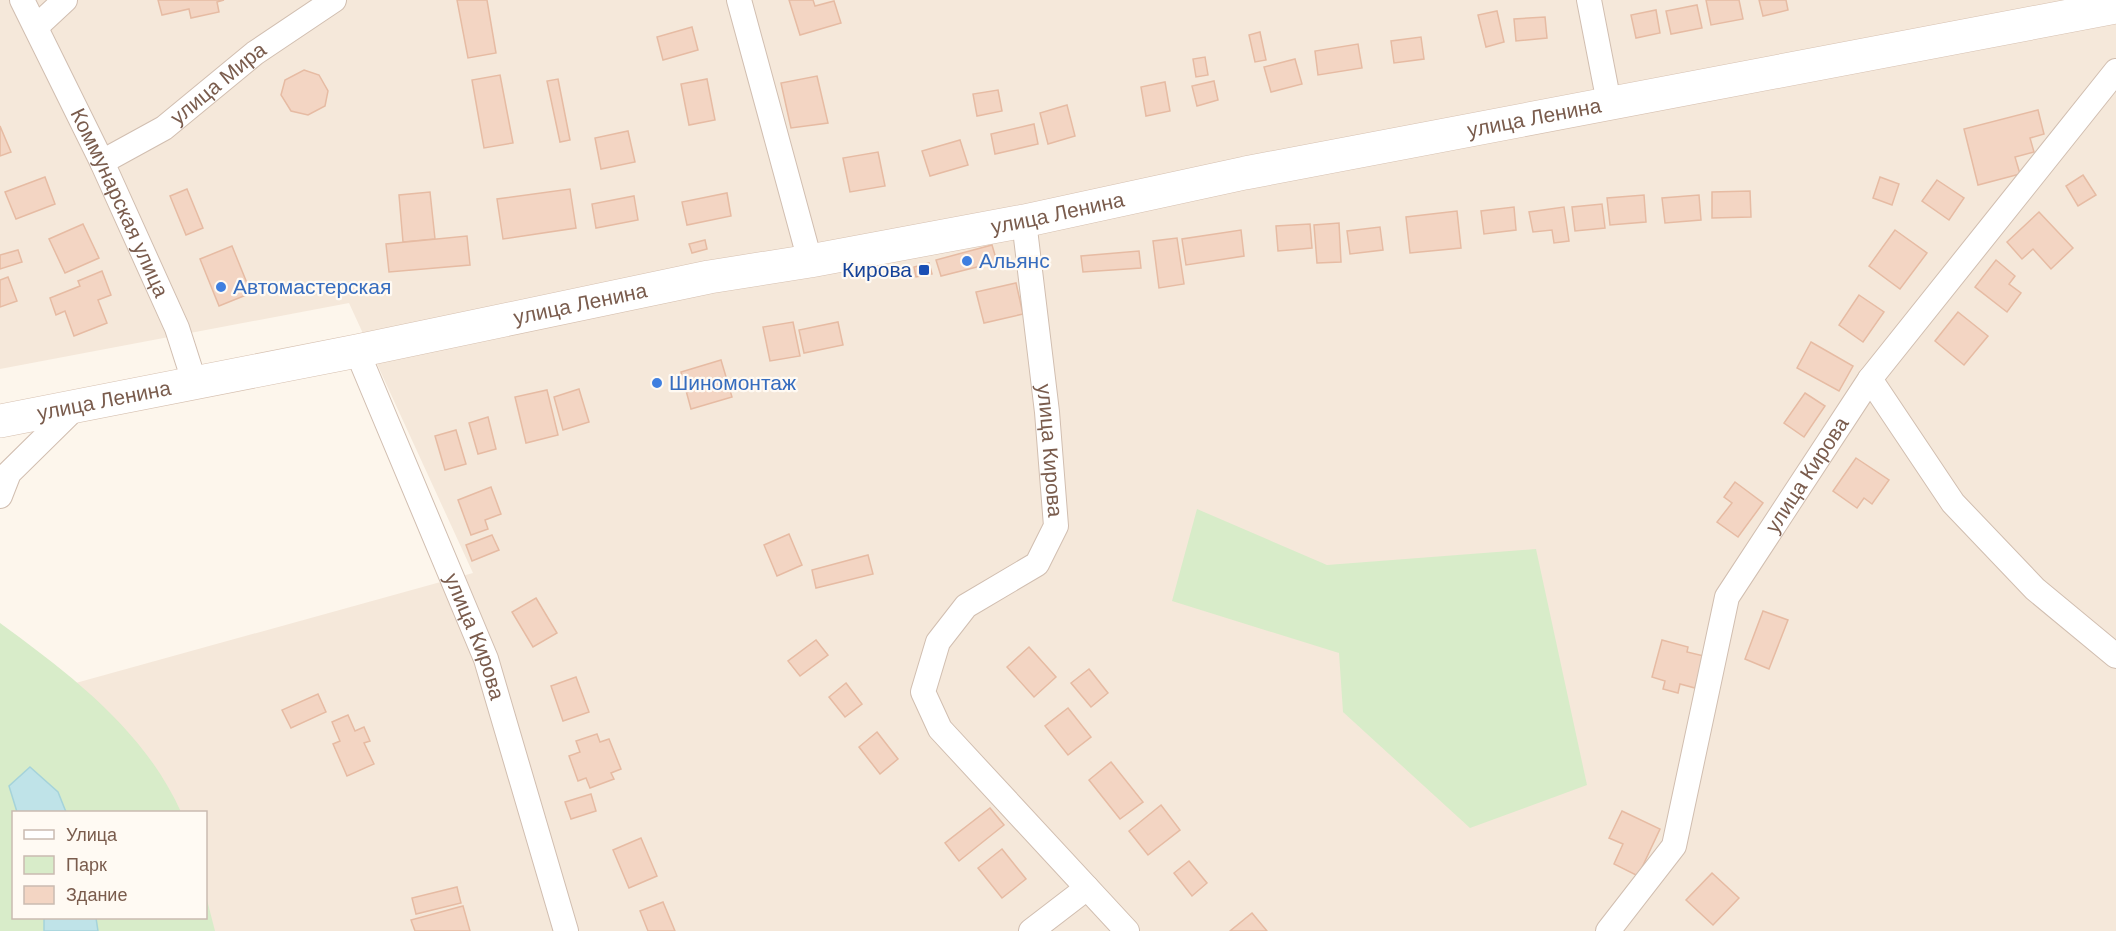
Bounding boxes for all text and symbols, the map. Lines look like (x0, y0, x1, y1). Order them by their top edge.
street label: улица Мира (166, 37, 270, 129)
street label: улица Ленина (1465, 93, 1603, 141)
street label: Коммунарская улица (66, 104, 174, 301)
street label: улица Ленина (989, 187, 1127, 238)
place label: Альянс (979, 249, 1050, 272)
marker: Альянс (960, 254, 974, 268)
place label: Кирова (842, 258, 912, 281)
marker: Кирова (917, 263, 931, 277)
place label: Автомастерская (233, 275, 391, 298)
street label: улица Ленина (511, 278, 649, 329)
marker: Автомастерская (214, 280, 228, 294)
place label: Шиномонтаж (669, 371, 796, 394)
street label: улица Ленина (35, 376, 173, 424)
marker: Шиномонтаж (650, 376, 664, 390)
street label: улица Кирова (1033, 383, 1067, 518)
street label: улица Кирова (1760, 412, 1853, 537)
street label: улица Кирова (440, 570, 509, 703)
legend (12, 811, 207, 919)
text: Улица (66, 825, 118, 845)
text: Парк (66, 855, 107, 875)
text: Здание (66, 885, 127, 905)

